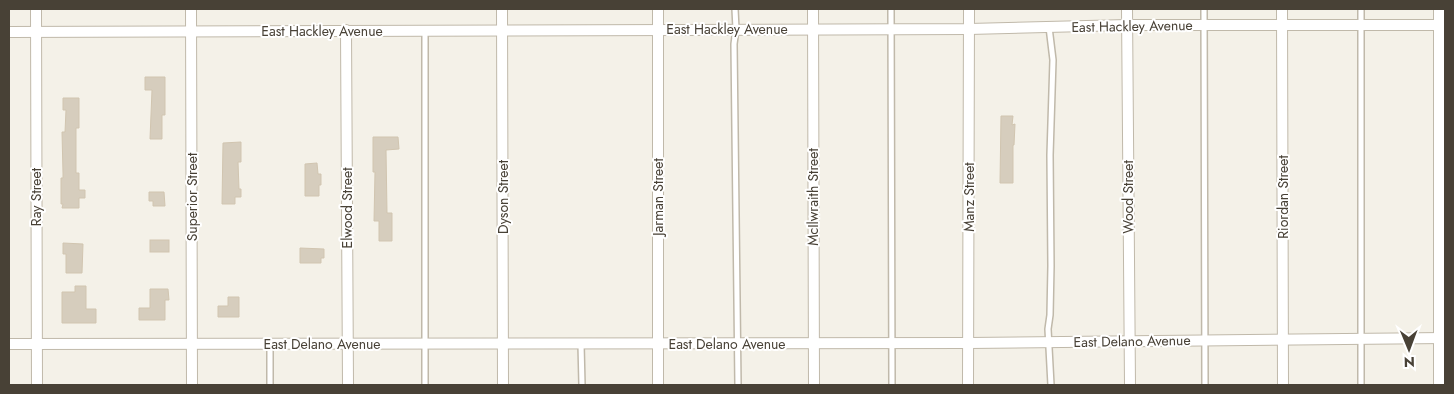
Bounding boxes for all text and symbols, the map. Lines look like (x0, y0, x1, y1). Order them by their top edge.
street label: East Hackley Avenue (1071, 15, 1193, 37)
street label: East Hackley Avenue (666, 19, 788, 39)
street label: East Hackley Avenue (261, 21, 383, 41)
street label: McIlwraith Street (803, 148, 823, 246)
street label: Superior Street (182, 152, 202, 241)
street label: Riordan Street (1273, 155, 1293, 239)
street label: Jarman Street (648, 158, 668, 238)
street label: Dyson Street (493, 159, 513, 234)
street label: Wood Street (1118, 160, 1138, 234)
street label: Manz Street (959, 162, 979, 232)
street label: Ray Street (26, 167, 46, 226)
street label: Elwood Street (337, 167, 357, 249)
north arrow (1384, 324, 1434, 374)
street label: East Delano Avenue (1073, 330, 1191, 352)
street label: East Delano Avenue (263, 334, 381, 354)
street label: East Delano Avenue (668, 334, 786, 354)
text: N (1403, 352, 1415, 372)

